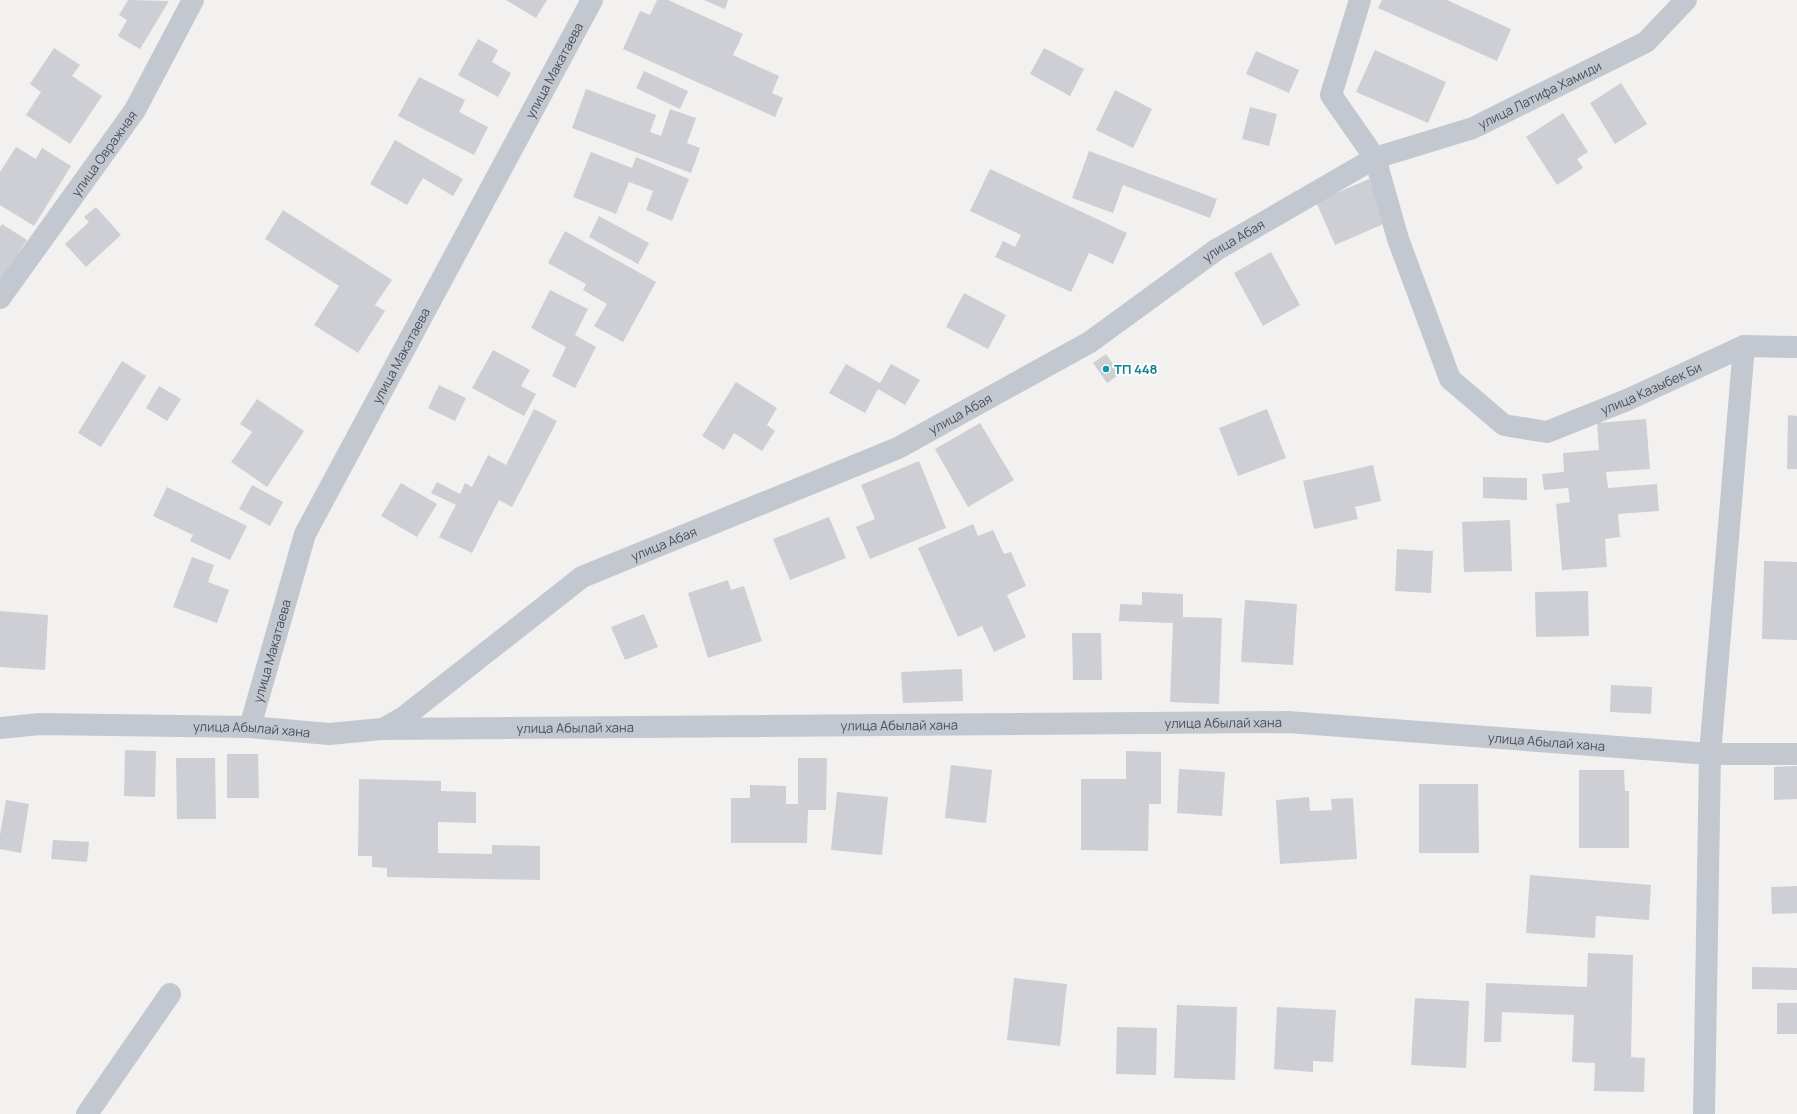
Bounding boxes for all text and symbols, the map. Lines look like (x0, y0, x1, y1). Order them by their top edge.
street label: улица Макатаева (521, 19, 587, 122)
street label: улица Латифа Хамиди (1475, 57, 1604, 133)
street label: улица Овражная (67, 107, 141, 200)
street label: улица Абая (1198, 215, 1268, 266)
street label: улица Макатаева (368, 305, 434, 407)
street label: улица Казыбек Би (1598, 358, 1704, 419)
place label: ТП 448 (1114, 360, 1158, 378)
marker: ТП 448 (1101, 364, 1111, 374)
street label: улица Абая (925, 389, 995, 438)
street label: улица Абая (628, 522, 699, 565)
street label: улица Макатаева (248, 597, 295, 705)
street label: улица Абылай хана (1164, 713, 1282, 732)
street label: улица Абылай хана (840, 716, 958, 734)
street label: улица Абылай хана (193, 717, 311, 741)
street label: улица Абылай хана (516, 718, 634, 737)
street label: улица Абылай хана (1487, 728, 1606, 755)

